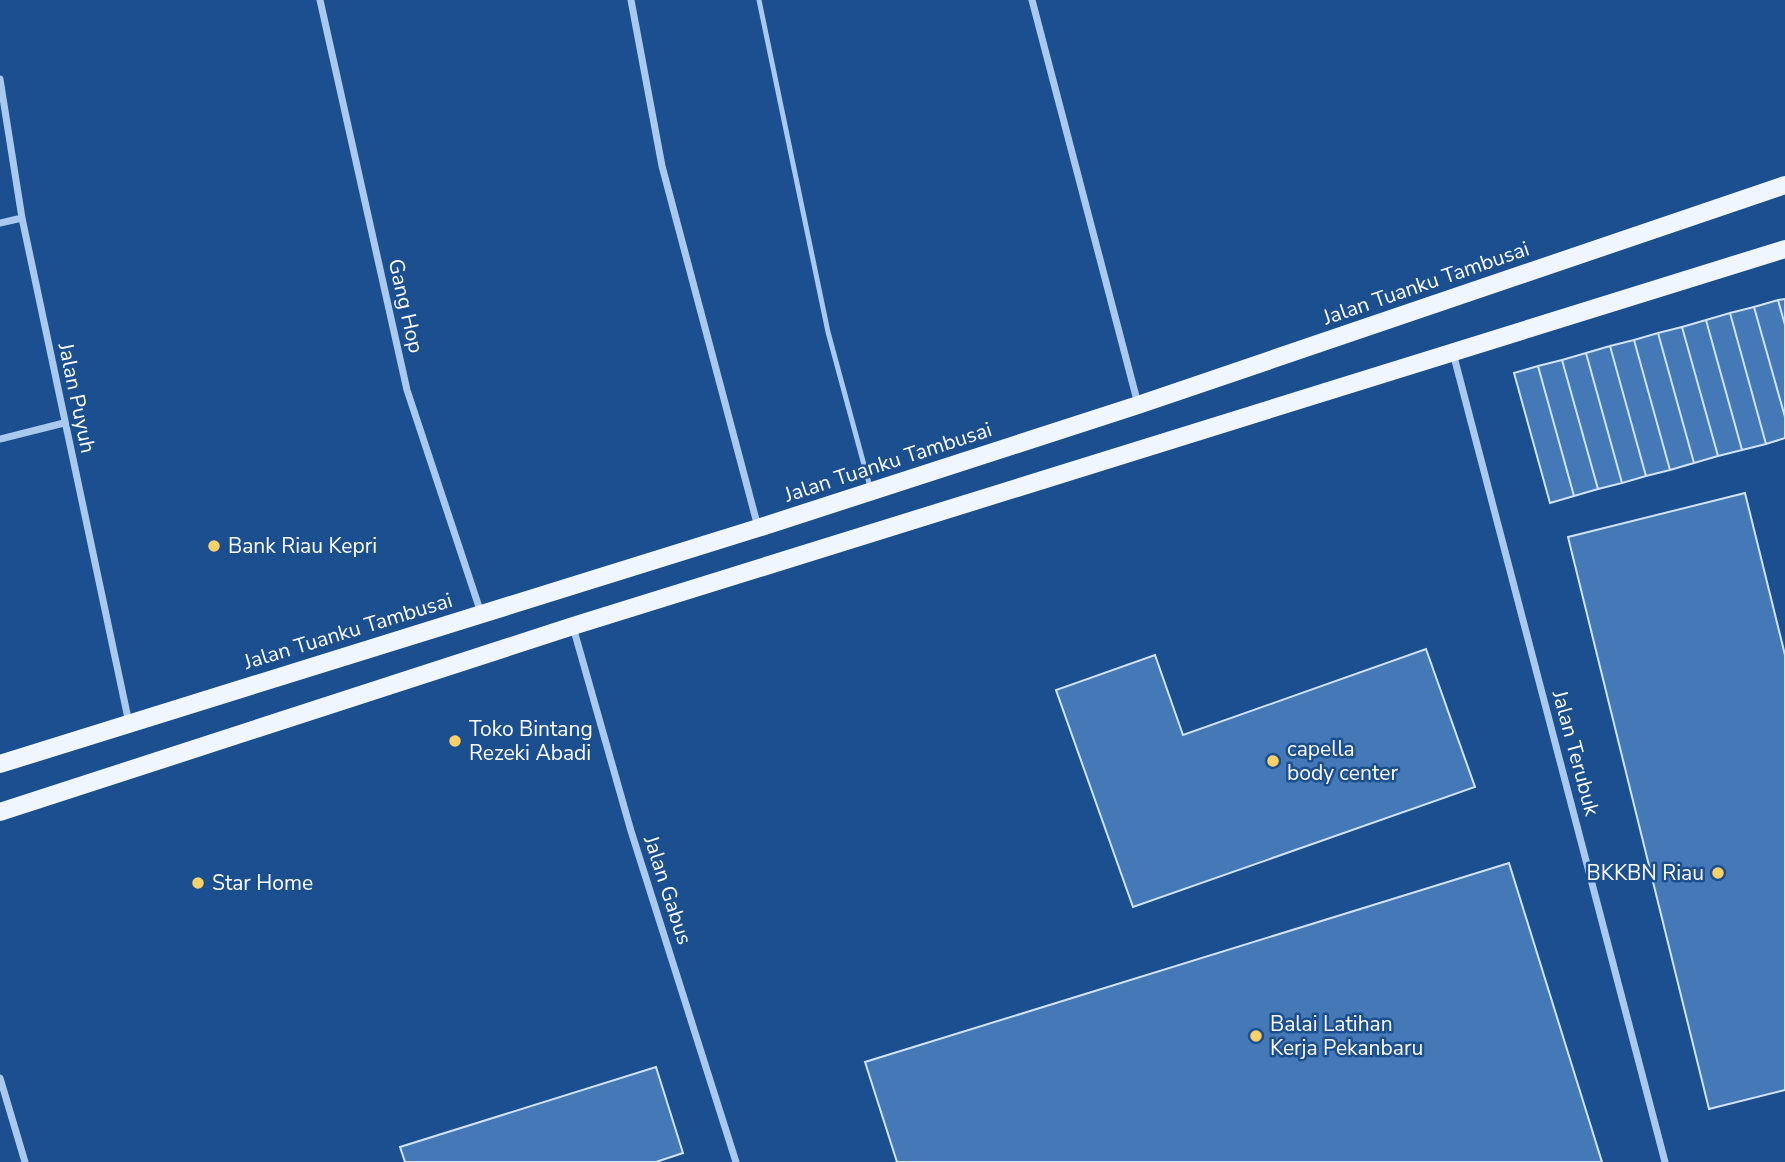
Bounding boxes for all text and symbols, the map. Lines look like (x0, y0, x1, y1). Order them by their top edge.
street label: Jalan Tuanku Tambusai (1318, 235, 1533, 332)
street label: Gang Hop (382, 256, 430, 356)
street label: Jalan Puyuh (51, 339, 102, 456)
street label: Jalan Tuanku Tambusai (780, 415, 995, 509)
place label: Bank Riau Kepri (228, 532, 377, 560)
marker: Bank Riau Kepri (206, 538, 222, 554)
street label: Jalan Tuanku Tambusai (239, 586, 456, 676)
street label: Jalan Terubuk (1546, 686, 1606, 819)
place label: Toko Bintang Rezeki Abadi (469, 715, 593, 767)
marker: Toko Bintang Rezeki Abadi (447, 733, 463, 749)
place label: capella body center (1287, 735, 1398, 787)
marker: capella body center (1265, 753, 1281, 769)
street label: Jalan Gabus (637, 831, 699, 948)
place label: BKKBN Riau (1587, 859, 1704, 887)
marker: BKKBN Riau (1710, 865, 1726, 881)
place label: Star Home (212, 869, 313, 897)
marker: Star Home (190, 875, 206, 891)
place label: Balai Latihan Kerja Pekanbaru (1270, 1010, 1423, 1062)
marker: Balai Latihan Kerja Pekanbaru (1248, 1028, 1264, 1044)

